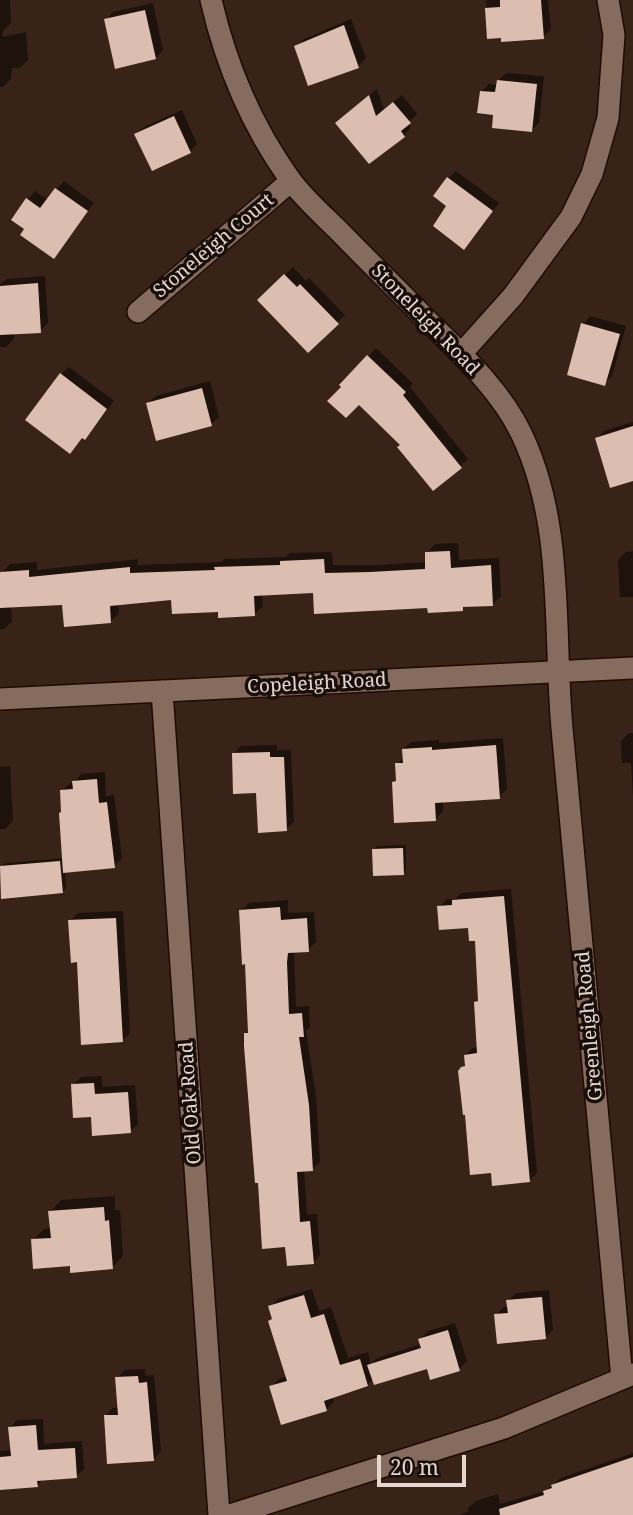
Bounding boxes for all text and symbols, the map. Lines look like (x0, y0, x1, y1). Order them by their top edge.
street label: Stoneleigh Court (149, 189, 279, 303)
street label: Stoneleigh Road (366, 260, 484, 380)
street label: Copeleigh Road (247, 669, 387, 699)
street label: Greenleigh Road (572, 950, 608, 1102)
street label: Old Oak Road (175, 1041, 207, 1165)
scale bar (381, 1442, 470, 1486)
text: 20 m (390, 1453, 439, 1481)

